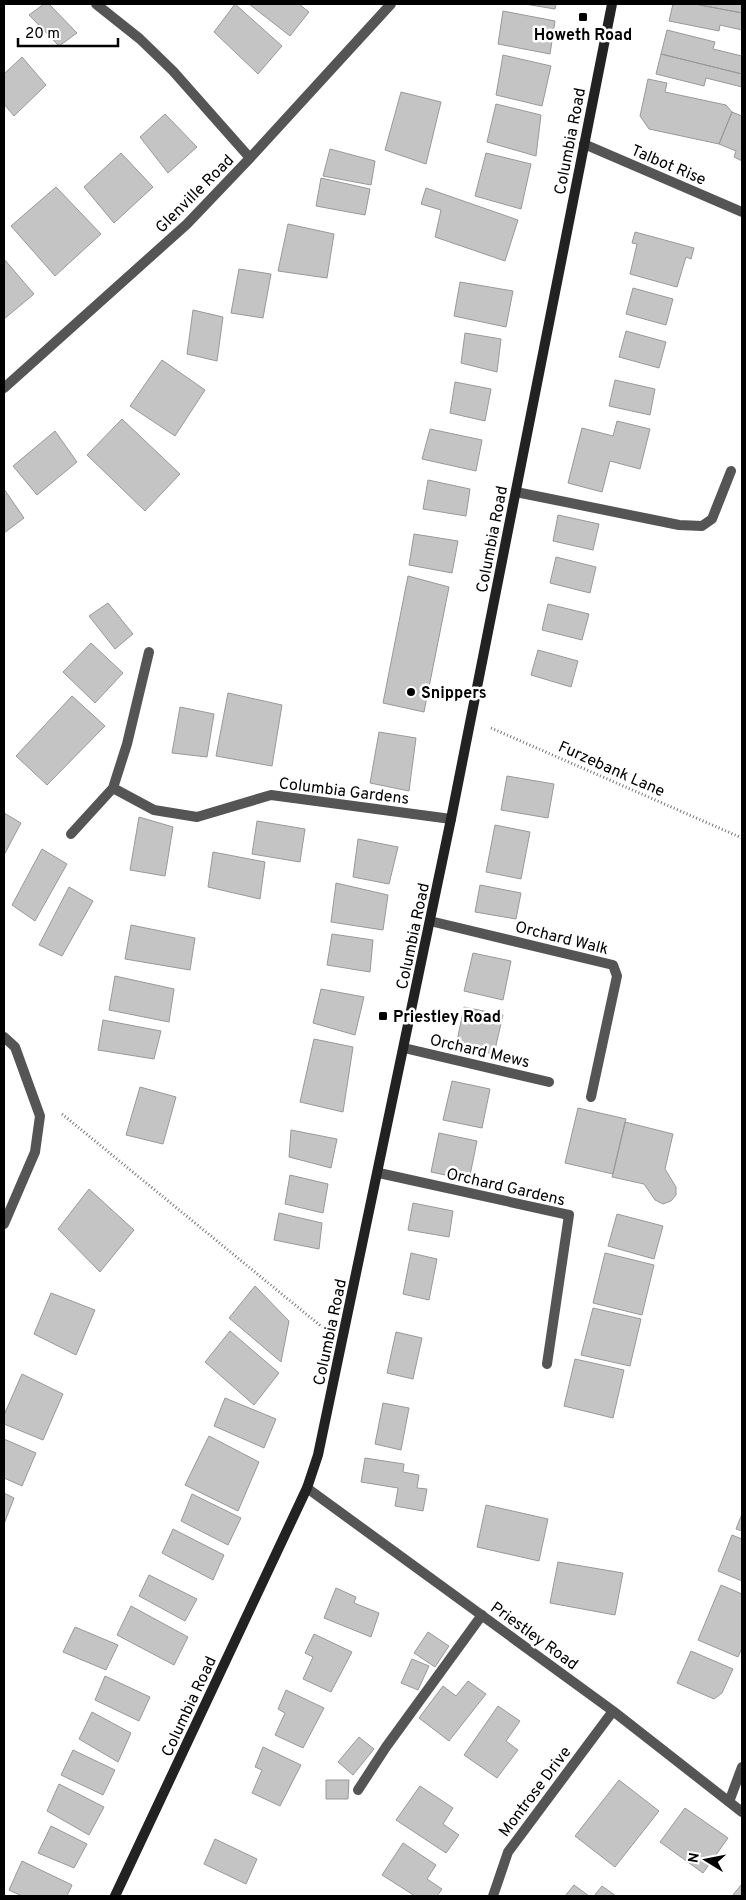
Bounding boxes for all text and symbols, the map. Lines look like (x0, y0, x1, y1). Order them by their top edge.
marker: Howeth Road (577, 11, 589, 23)
scale bar (18, 15, 118, 47)
text: 20 m (25, 25, 60, 44)
place label: Howeth Road (534, 26, 632, 46)
street label: Columbia Road (551, 86, 591, 197)
street label: Talbot Rise (628, 141, 709, 191)
street label: Glenville Road (152, 151, 239, 238)
street label: Columbia Road (473, 484, 513, 595)
place label: Snippers (421, 684, 487, 704)
marker: Snippers (405, 686, 417, 698)
street label: Furzebank Lane (555, 737, 668, 802)
street label: Columbia Gardens (277, 774, 410, 810)
street label: Columbia Road (393, 881, 435, 992)
street label: Orchard Walk (513, 918, 610, 960)
place label: Priestley Road (393, 1008, 501, 1028)
marker: Priestley Road (377, 1010, 389, 1022)
street label: Orchard Mews (428, 1031, 532, 1073)
street label: Orchard Gardens (444, 1165, 567, 1211)
street label: Columbia Road (310, 1277, 352, 1388)
street label: Priestley Road (486, 1598, 582, 1675)
street label: Columbia Road (158, 1653, 222, 1760)
street label: Montrose Drive (495, 1743, 576, 1841)
north arrow (681, 1835, 731, 1885)
text: N (685, 1852, 704, 1864)

